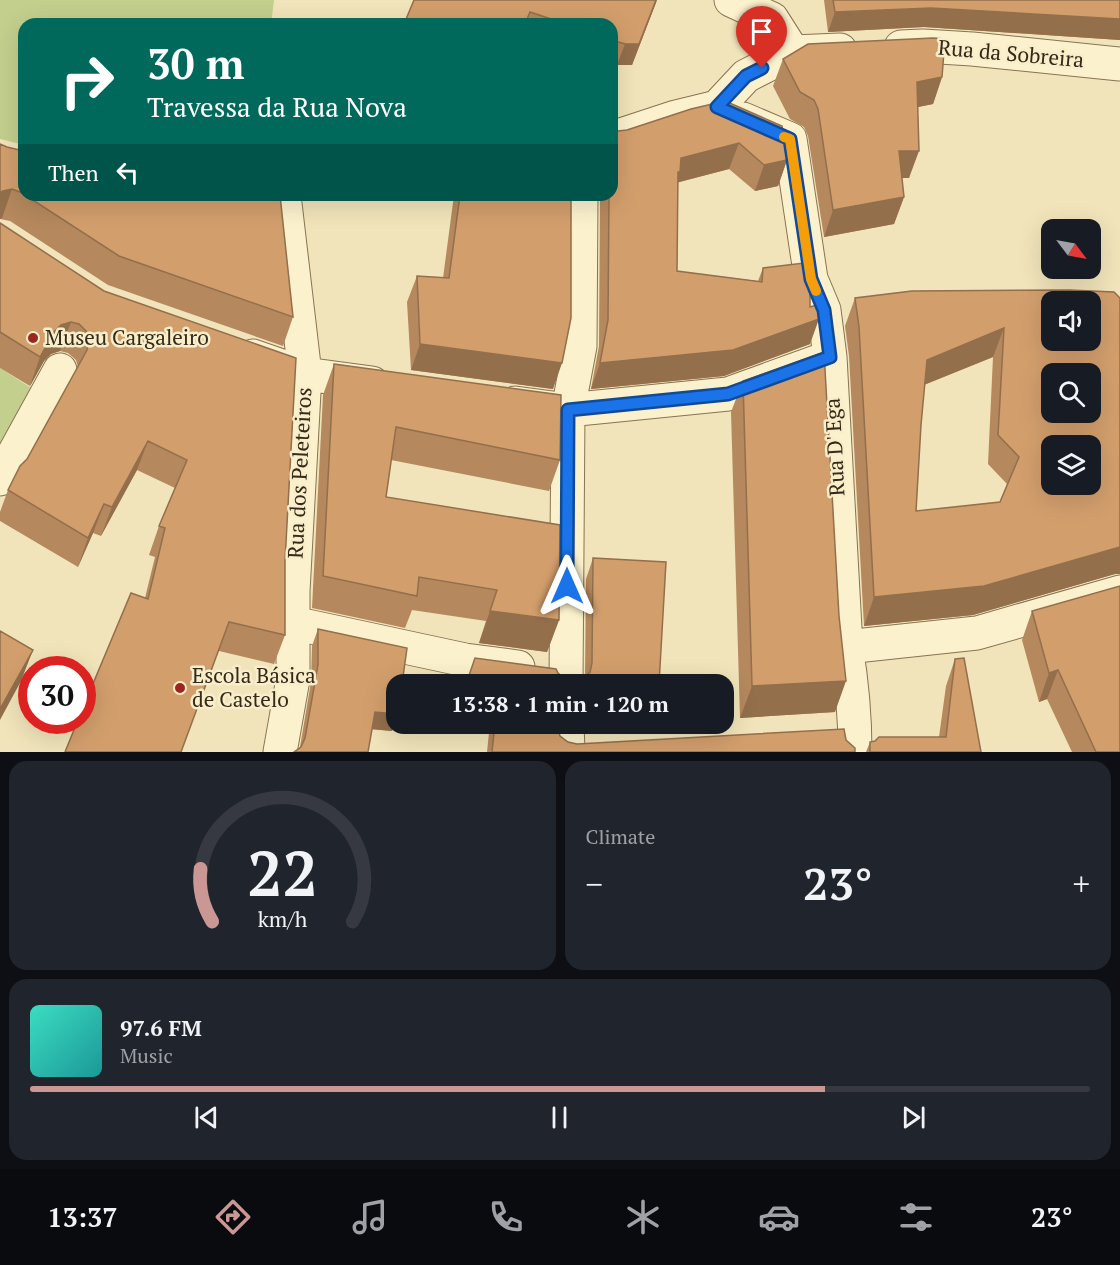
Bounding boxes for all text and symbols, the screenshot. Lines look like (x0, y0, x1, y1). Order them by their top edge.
pin (736, 6, 787, 68)
icon: arrive (745, 15, 778, 48)
street label: Rua da Sobreira (937, 33, 1086, 73)
text: 30 m (147, 35, 245, 91)
icon: right (48, 42, 126, 120)
text: Travessa da Rua Nova (147, 89, 407, 125)
icon: left (111, 156, 144, 189)
text: Then (48, 158, 99, 187)
north arrow (1041, 219, 1101, 279)
map controls (1041, 219, 1101, 495)
button: sound (1041, 291, 1101, 351)
place label: Museu Cargaleiro (45, 323, 209, 351)
marker: Museu Cargaleiro (26, 331, 40, 345)
button: search (1041, 363, 1101, 423)
street label: Rua dos Peleteiros (281, 387, 317, 559)
street label: Rua D' Ega (817, 397, 851, 497)
button: layers (1041, 435, 1101, 495)
position arrow (535, 554, 599, 618)
speed limit sign: 30 (18, 656, 96, 734)
place label: Escola Básica de Castelo (192, 661, 316, 713)
marker: Escola Básica de Castelo (173, 681, 187, 695)
text: 13:38 · 1 min · 120 m (451, 689, 669, 718)
text: Climate (586, 823, 655, 850)
text: 22 (247, 831, 318, 914)
text: 23° (803, 853, 872, 913)
text: − (586, 862, 603, 905)
text: + (1072, 862, 1090, 905)
text: km/h (257, 906, 307, 934)
text: 97.6 FM (120, 1013, 202, 1042)
text: Music (120, 1042, 173, 1069)
icon: previous (190, 1101, 223, 1134)
icon: pause (543, 1101, 576, 1134)
icon: next (897, 1101, 930, 1134)
icon: directions (212, 1196, 254, 1238)
icon: music (349, 1196, 391, 1238)
icon: phone (485, 1196, 527, 1238)
icon: climate (622, 1196, 664, 1238)
icon: car (758, 1196, 800, 1238)
icon: filters (895, 1196, 937, 1238)
text: 13:37 (47, 1199, 118, 1235)
text: 23° (1031, 1199, 1073, 1235)

